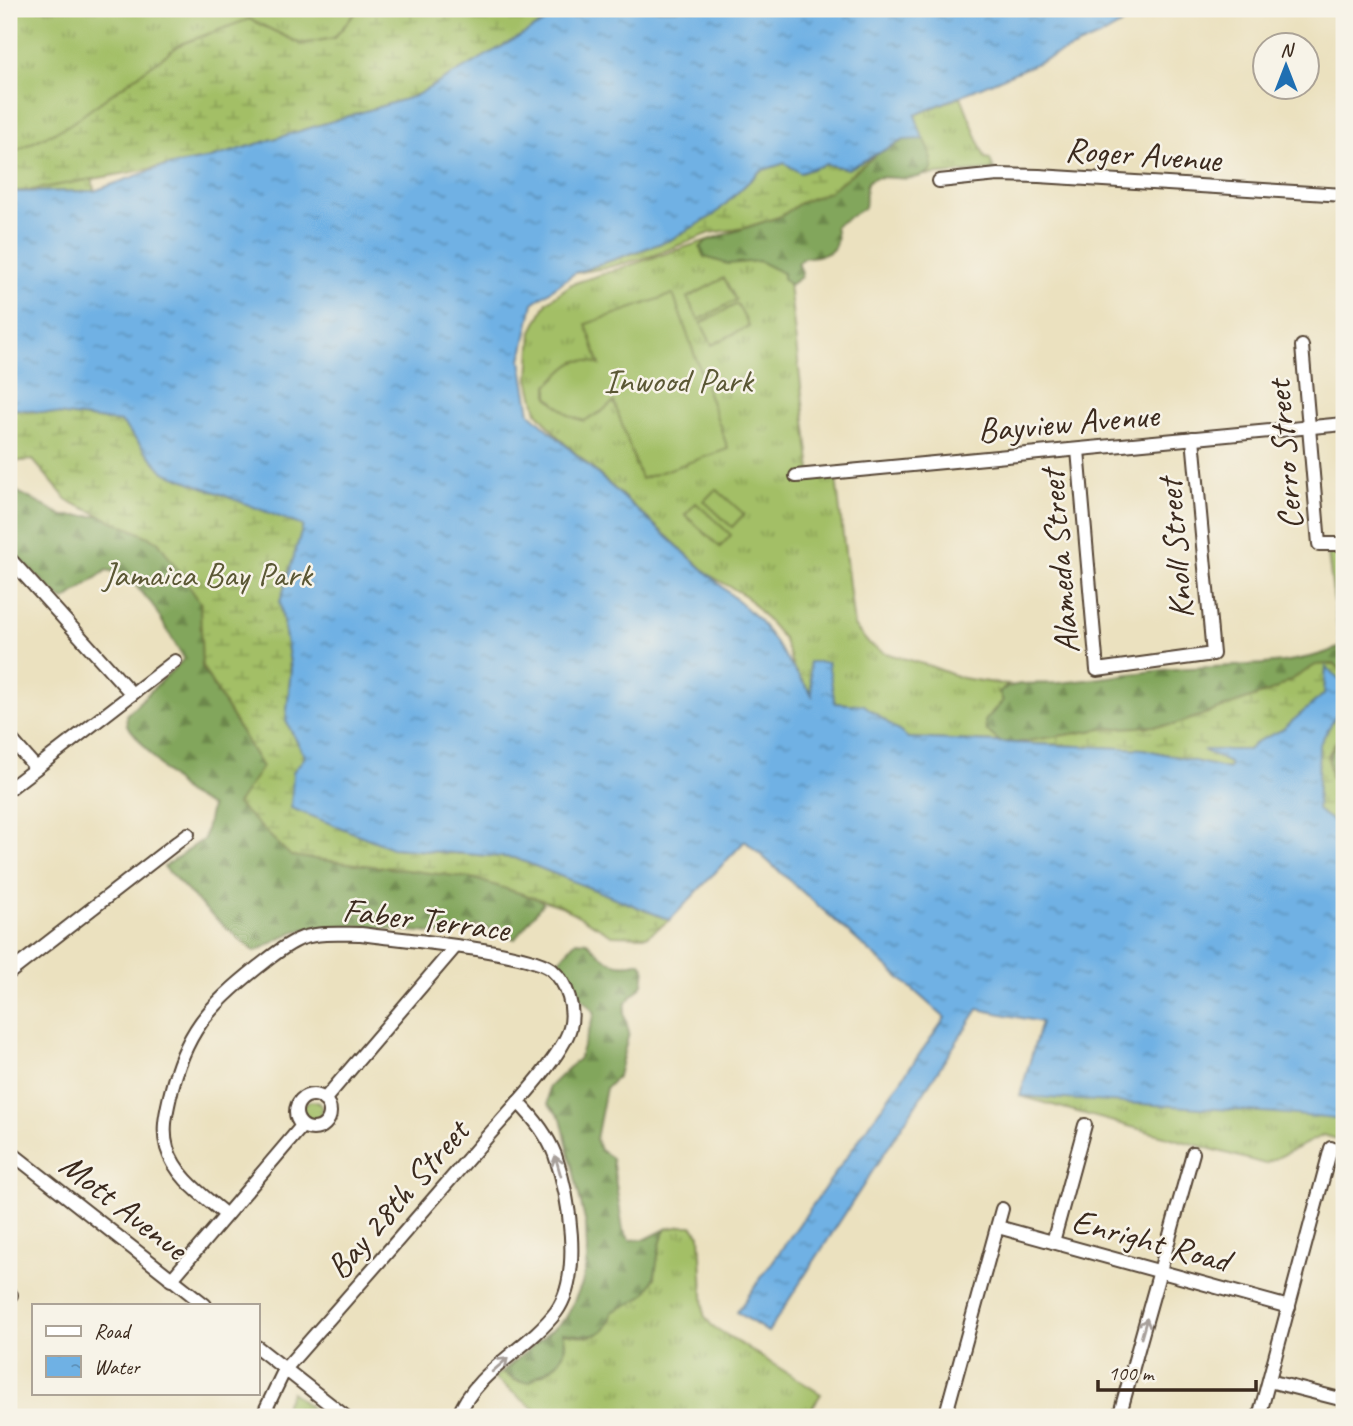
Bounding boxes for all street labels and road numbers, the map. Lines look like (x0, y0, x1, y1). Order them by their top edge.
street label: Roger Avenue (1064, 127, 1225, 183)
street label: Cerro Street (1255, 375, 1313, 531)
street label: Bayview Avenue (976, 392, 1163, 453)
street label: Alameda Street (1029, 464, 1090, 656)
street label: Knoll Street (1147, 473, 1204, 621)
street label: Faber Terrace (340, 887, 514, 952)
street label: Bay 28th Street (316, 1108, 481, 1288)
street label: Mott Avenue (51, 1143, 199, 1272)
street label: Enright Road (1067, 1198, 1240, 1284)

